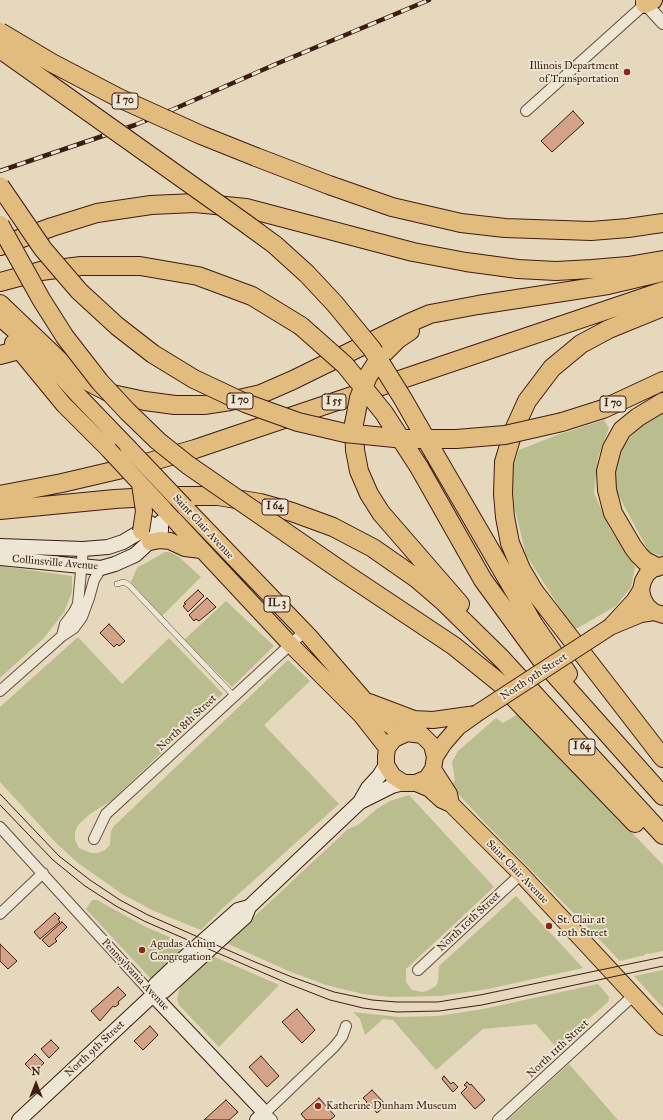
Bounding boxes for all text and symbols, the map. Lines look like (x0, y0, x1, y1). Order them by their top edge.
place label: Illinois Department of Transportation (529, 59, 619, 85)
marker: Illinois Department of Transportation (622, 67, 632, 77)
road number: I 70 (112, 93, 138, 109)
road number: I 70 (227, 393, 253, 409)
road number: I 55 (322, 394, 346, 410)
road number: I 70 (600, 396, 626, 412)
street label: Saint Clair Avenue (170, 492, 236, 562)
road number: I 64 (262, 499, 288, 515)
street label: Collinsville Avenue (11, 553, 99, 573)
road number: IL 3 (264, 596, 290, 612)
street label: North 9th Street (498, 651, 570, 703)
street label: North 8th Street (154, 692, 220, 754)
road number: I 64 (569, 739, 595, 755)
street label: Saint Clair Avenue (483, 837, 551, 907)
street label: North 10th Street (435, 889, 503, 955)
place label: St. Clair at 10th Street (557, 913, 607, 939)
marker: St. Clair at 10th Street (544, 921, 554, 931)
street label: Pennsylvania Avenue (98, 936, 172, 1014)
place label: Agudas Achim Congregation (150, 937, 215, 963)
marker: Agudas Achim Congregation (137, 945, 147, 955)
street label: North 11th Street (524, 1017, 592, 1081)
street label: North 9th Street (62, 1018, 128, 1080)
north arrow (16, 1064, 56, 1104)
text: N (31, 1065, 41, 1078)
place label: Katherine Dunham Museum (326, 1099, 457, 1113)
marker: Katherine Dunham Museum (313, 1101, 323, 1111)

